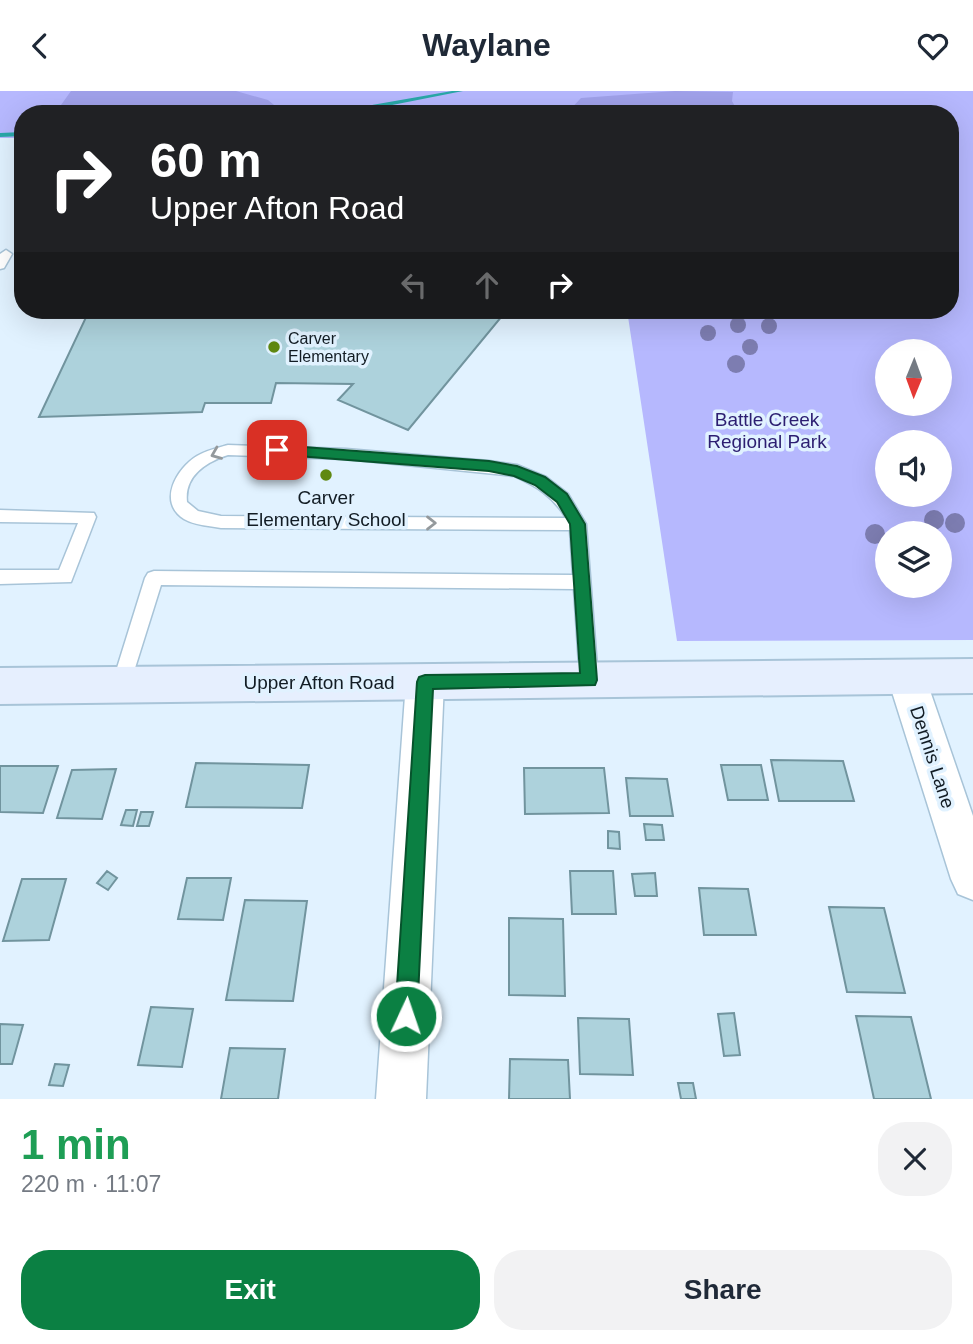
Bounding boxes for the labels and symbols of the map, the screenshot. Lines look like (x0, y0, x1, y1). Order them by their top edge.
place label: Carver Elementary (288, 330, 369, 365)
marker: Carver Elementary (266, 339, 282, 355)
north arrow (875, 339, 952, 417)
park label: Battle Creek Regional Park (707, 409, 827, 452)
pin (247, 420, 307, 480)
one-way arrow (211, 446, 223, 460)
marker: Carver Elementary School (318, 467, 334, 483)
place label: Carver Elementary School (246, 487, 406, 530)
one-way arrow (426, 516, 437, 531)
street label: Upper Afton Road (243, 672, 395, 693)
street label: Dennis Lane (906, 703, 959, 811)
position arrow (369, 979, 443, 1053)

